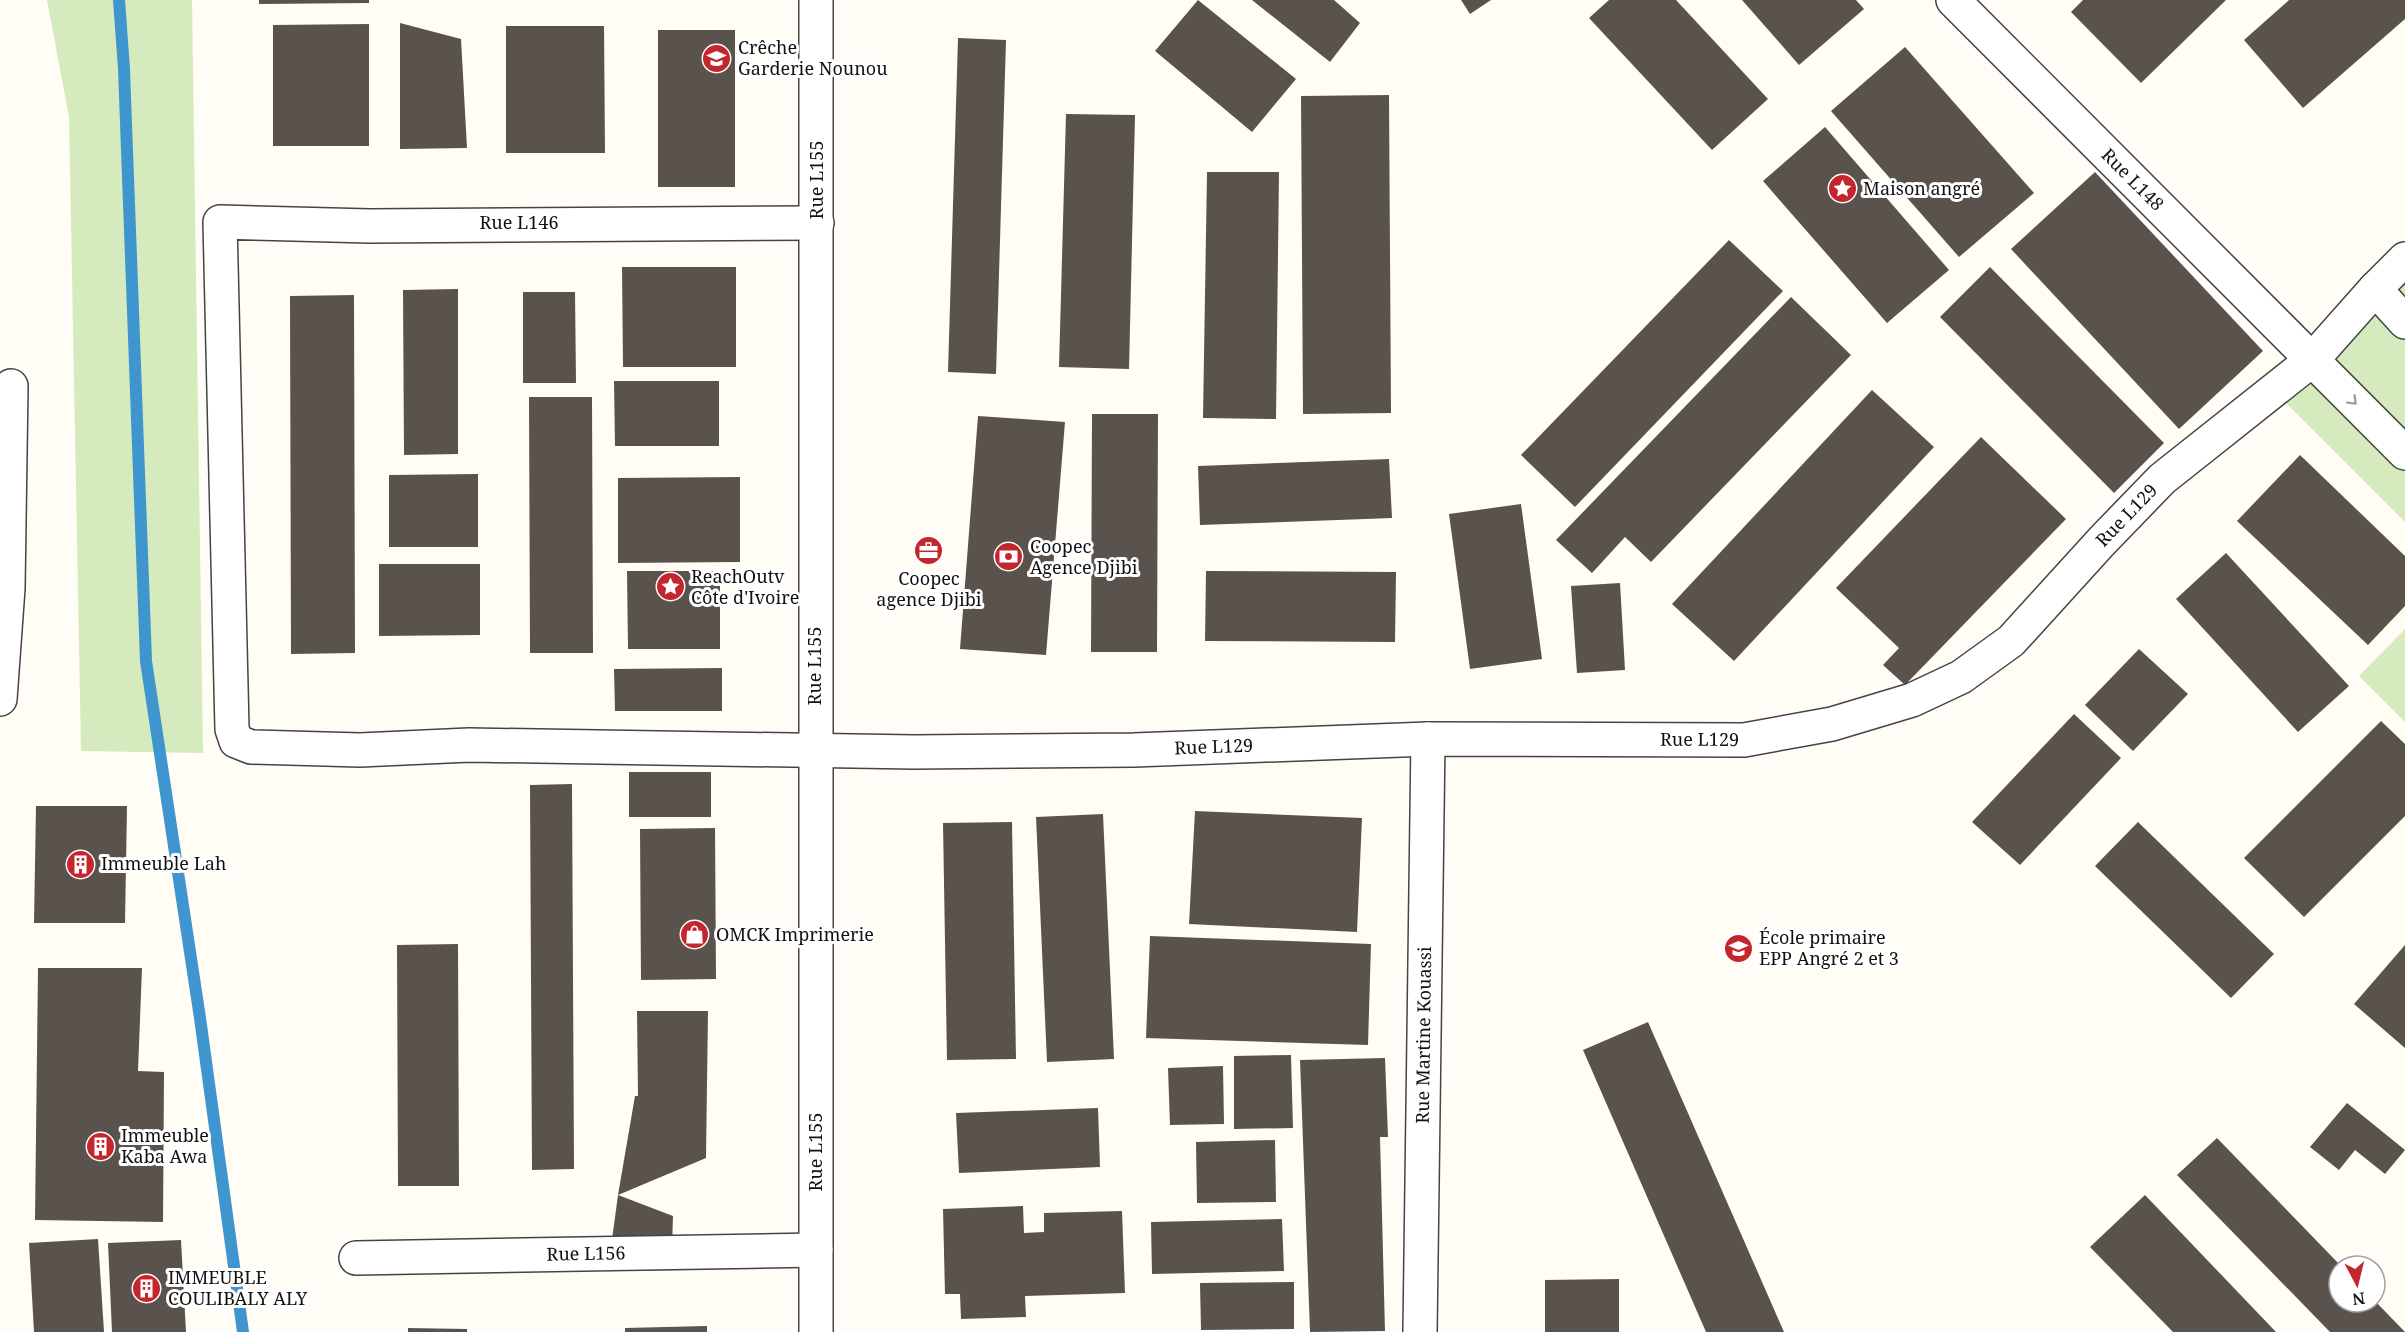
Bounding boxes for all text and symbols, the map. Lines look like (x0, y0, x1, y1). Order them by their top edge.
place label: Crêche Garderie Nounou (738, 35, 888, 80)
school or university icon: Crêche Garderie Nounou (701, 42, 733, 74)
street label: Rue L155 (804, 141, 828, 219)
street label: Rue L148 (2097, 143, 2170, 216)
place icon: Maison angré (1826, 173, 1858, 205)
place label: Maison angré (1863, 176, 1980, 200)
street label: Rue L146 (480, 210, 558, 234)
one-way arrow (2346, 393, 2357, 404)
street label: Rue L129 (2090, 478, 2162, 551)
office icon: Coopec agence Djibi (913, 534, 945, 566)
place label: Coopec Agence Djibi (1030, 534, 1138, 579)
bank icon: Coopec Agence Djibi (993, 541, 1025, 573)
place label: ReachOutv Côte d'Ivoire (691, 564, 799, 609)
place label: Coopec agence Djibi (876, 566, 982, 611)
place icon: ReachOutv Côte d'Ivoire (654, 571, 686, 603)
street label: Rue L155 (802, 627, 826, 705)
street label: Rue L129 (1660, 727, 1739, 751)
street label: Rue L129 (1174, 733, 1254, 759)
building icon: Immeuble Lah (64, 848, 96, 880)
place label: Immeuble Lah (101, 851, 226, 875)
shop icon: OMCK Imprimerie (679, 919, 711, 951)
place label: OMCK Imprimerie (716, 922, 874, 946)
place label: École primaire EPP Angré 2 et 3 (1759, 925, 1899, 970)
school or university icon: École primaire EPP Angré 2 et 3 (1722, 932, 1754, 964)
street label: Rue Martine Kouassi (1410, 946, 1436, 1124)
street label: Rue L155 (803, 1113, 827, 1191)
place label: Immeuble Kaba Awa (121, 1123, 209, 1168)
building icon: Immeuble Kaba Awa (84, 1130, 116, 1162)
street label: Rue L156 (546, 1240, 626, 1266)
north arrow (2327, 1254, 2387, 1314)
place label: IMMEUBLE COULIBALY ALY (168, 1265, 308, 1310)
building icon: IMMEUBLE COULIBALY ALY (131, 1272, 163, 1304)
text: N (2351, 1287, 2366, 1311)

